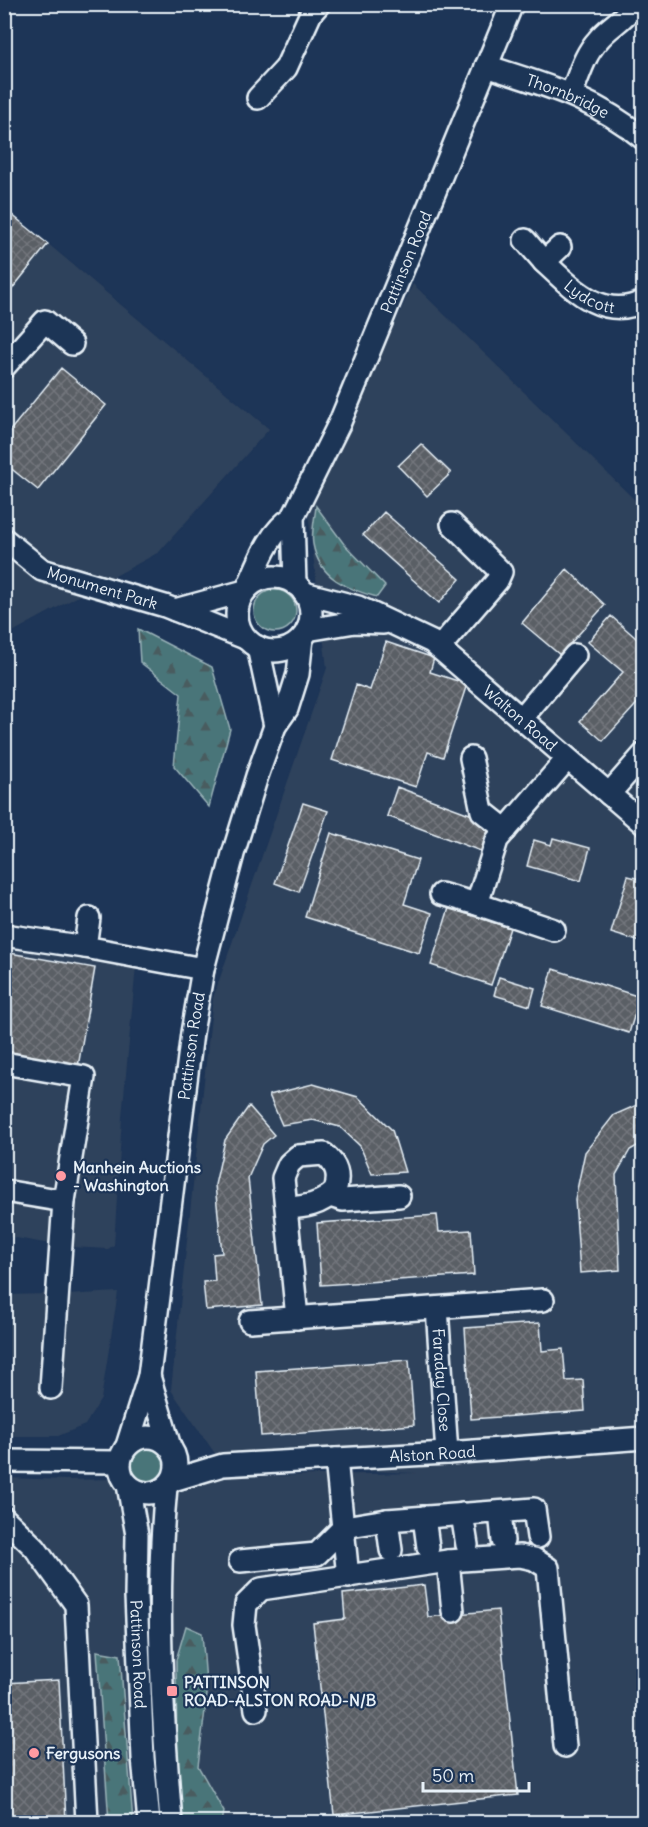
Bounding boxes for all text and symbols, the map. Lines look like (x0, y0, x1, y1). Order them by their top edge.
street label: Thornbridge (524, 70, 613, 122)
street label: Pattinson Road (376, 208, 436, 316)
street label: Lydcott (560, 275, 616, 317)
street label: Monument Park (45, 562, 160, 613)
street label: Walton Road (479, 680, 562, 755)
street label: Pattinson Road (174, 990, 209, 1101)
place label: Manhein Auctions - Washington (73, 1157, 201, 1196)
marker: Manhein Auctions - Washington (54, 1169, 68, 1183)
street label: Faraday Close (428, 1328, 455, 1432)
street label: Alston Road (389, 1441, 476, 1466)
street label: Pattinson Road (126, 1599, 151, 1709)
place label: PATTINSON ROAD-ALSTON ROAD-N/B (184, 1672, 377, 1710)
marker: PATTINSON ROAD-ALSTON ROAD-N/B (165, 1684, 179, 1698)
place label: Fergusons (46, 1743, 120, 1764)
marker: Fergusons (27, 1746, 41, 1760)
scale bar (423, 1755, 530, 1793)
text: 50 m (432, 1764, 474, 1787)

